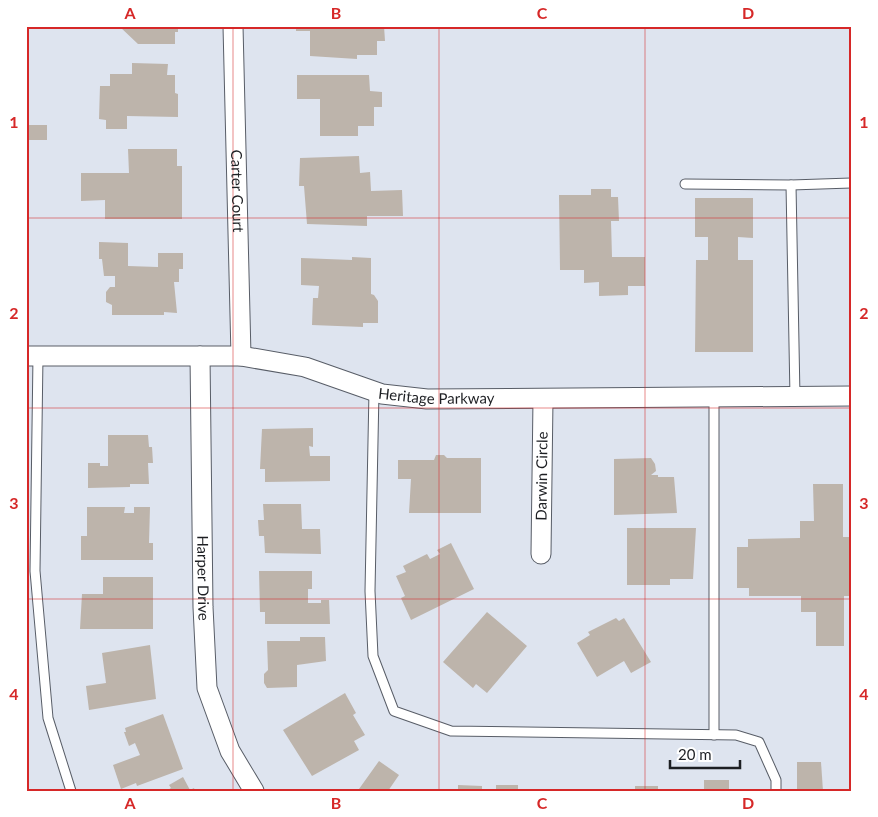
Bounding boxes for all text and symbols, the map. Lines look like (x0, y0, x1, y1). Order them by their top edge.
text: A (123, 3, 136, 22)
text: B (331, 3, 341, 22)
text: C (537, 3, 548, 22)
text: D (742, 3, 754, 22)
text: 1 (9, 112, 19, 131)
text: 1 (859, 112, 869, 131)
street label: Carter Court (228, 149, 248, 233)
text: 2 (9, 303, 19, 322)
text: 2 (859, 303, 869, 322)
street label: Heritage Parkway (377, 384, 495, 407)
street label: Darwin Circle (531, 431, 551, 521)
text: 3 (9, 493, 19, 512)
text: 3 (859, 493, 869, 512)
street label: Harper Drive (194, 535, 214, 621)
text: 4 (9, 684, 19, 703)
text: 4 (859, 684, 869, 703)
scale bar (670, 737, 740, 769)
text: 20 m (678, 745, 712, 763)
text: A (123, 793, 136, 812)
text: B (331, 793, 341, 812)
text: C (537, 793, 548, 812)
text: D (742, 793, 754, 812)

